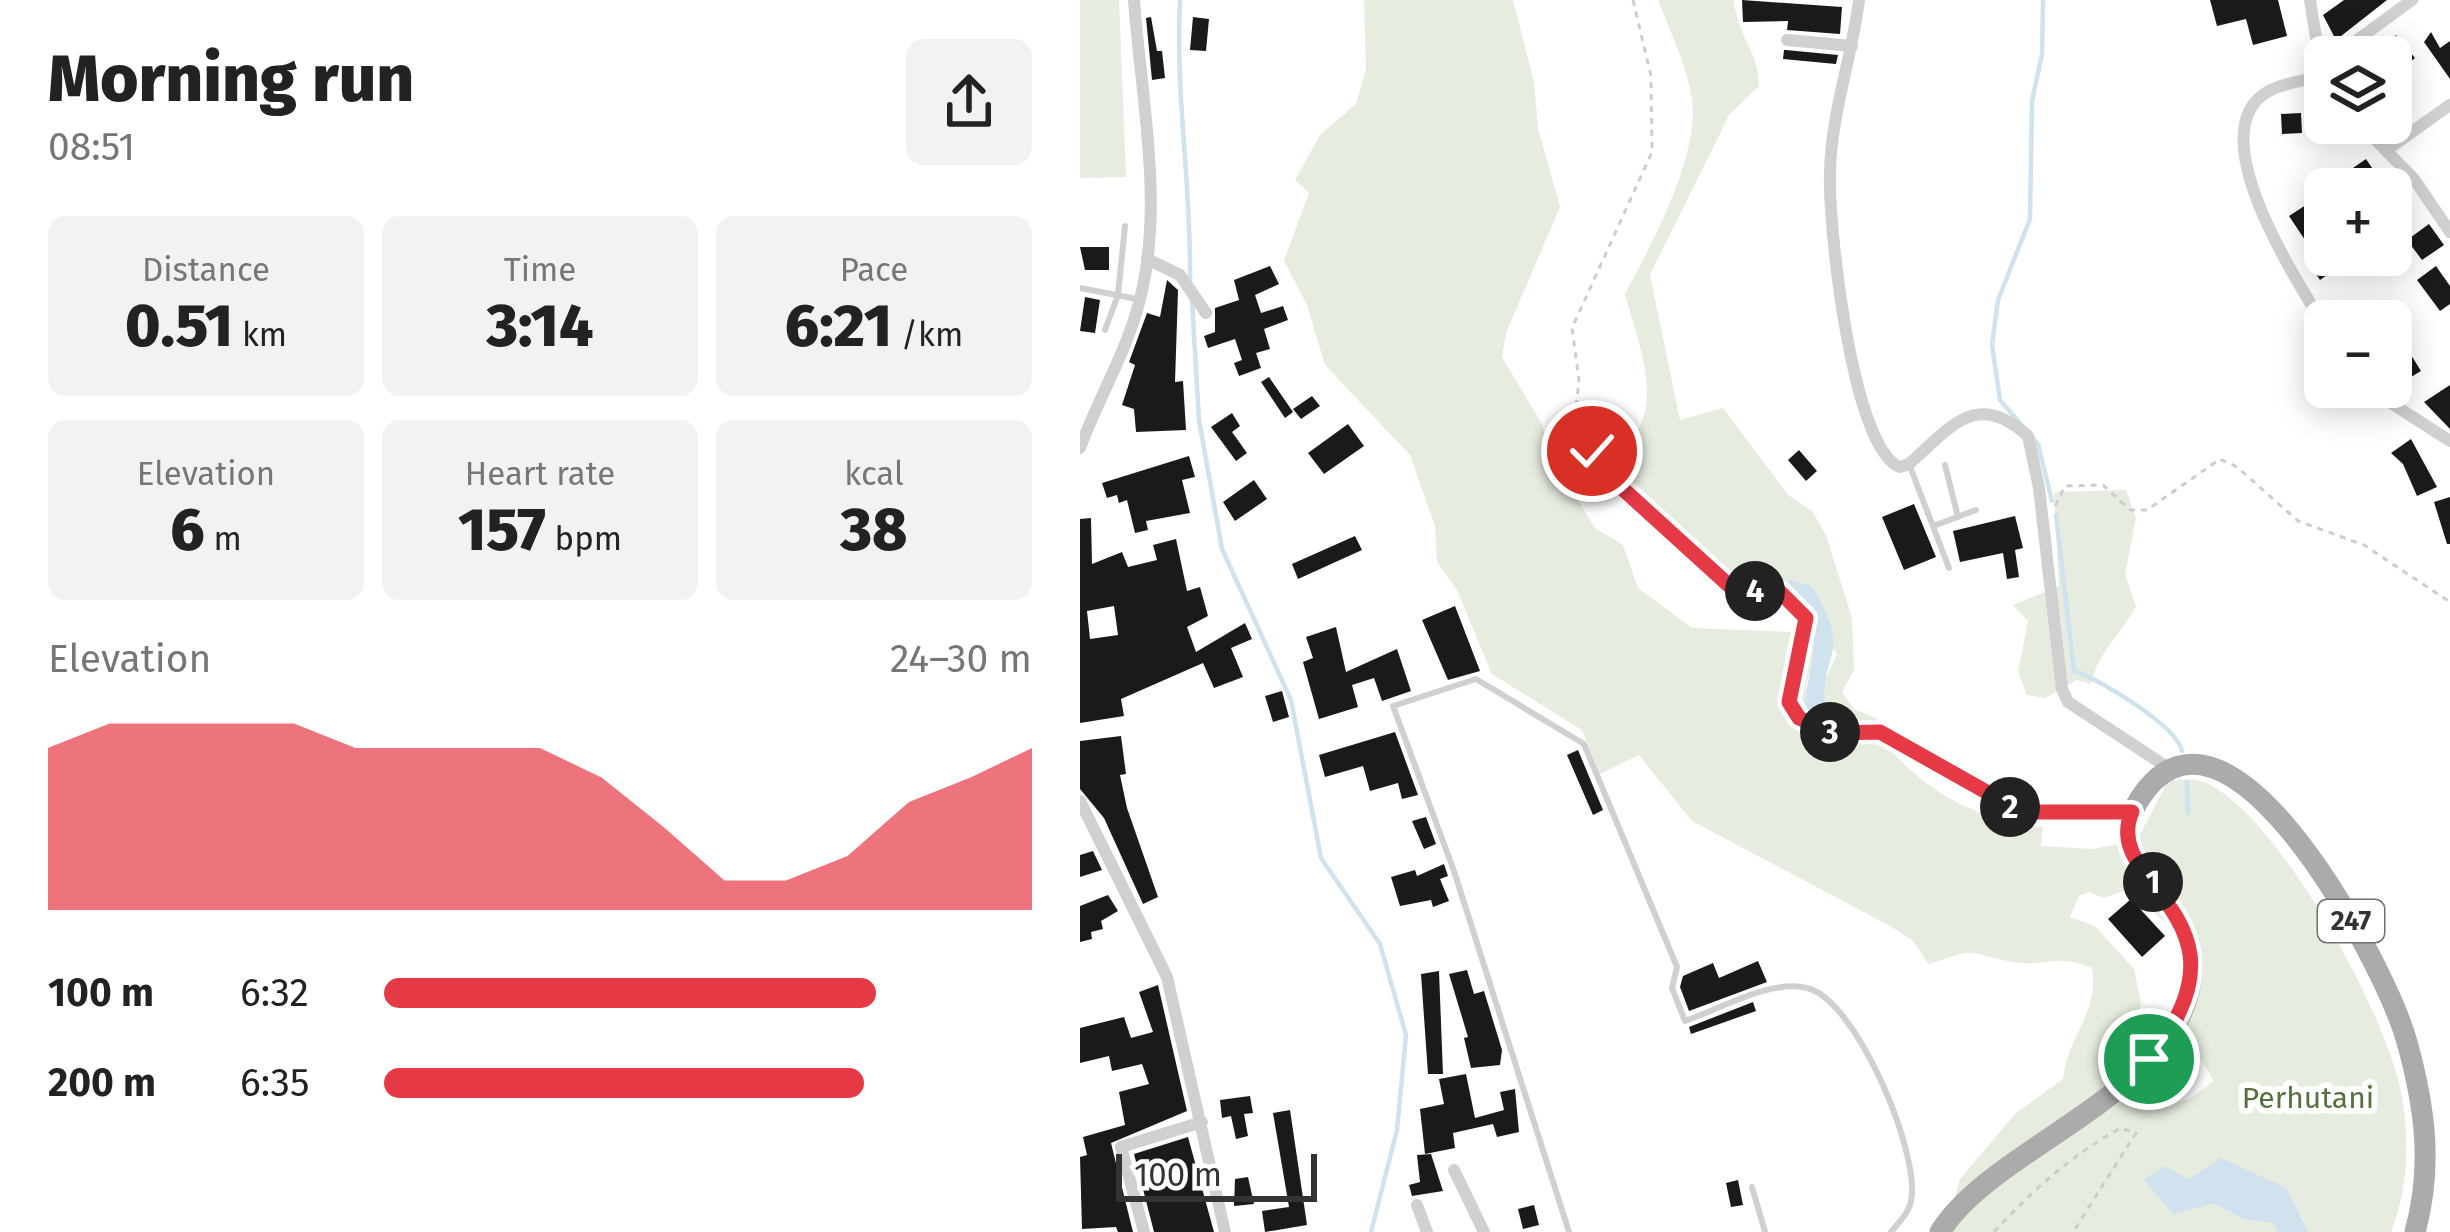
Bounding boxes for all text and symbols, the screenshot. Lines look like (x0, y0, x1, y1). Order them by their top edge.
map controls (2304, 36, 2412, 408)
button: layers (2304, 36, 2412, 144)
text: Morning run (48, 39, 414, 118)
button: share (906, 39, 1032, 165)
text: 08:51 (48, 124, 135, 170)
button: + (2304, 168, 2412, 276)
text: Distance (142, 250, 270, 290)
text: Time (504, 250, 576, 290)
text: Pace (840, 250, 908, 290)
text: 0.51 (125, 290, 233, 362)
text: 3:14 (487, 290, 593, 362)
text: 6:21 (785, 290, 892, 362)
button: − (2304, 300, 2412, 408)
text: km (233, 315, 287, 355)
text: /km (892, 315, 963, 355)
pin (1541, 400, 1643, 502)
icon: check (1559, 418, 1625, 484)
text: Elevation (137, 454, 275, 494)
text: Heart rate (465, 454, 615, 494)
text: kcal (844, 454, 904, 494)
text: 6 (170, 494, 205, 566)
text: 157 (458, 494, 546, 566)
text: 38 (841, 494, 907, 566)
text: m (205, 519, 242, 559)
text: bpm (546, 519, 622, 559)
pin: 4 (1725, 561, 1785, 621)
text: 4 (1746, 571, 1764, 611)
text: Elevation (48, 636, 211, 682)
text: 24–30 m (890, 636, 1032, 682)
pin: 3 (1800, 702, 1860, 762)
text: 3 (1821, 712, 1839, 752)
pin: 2 (1980, 777, 2040, 837)
text: 2 (2001, 787, 2019, 827)
pin: 1 (2123, 852, 2183, 912)
text: 1 (2145, 862, 2161, 902)
road number: 247 (2318, 900, 2384, 942)
text: 100 m (48, 970, 154, 1016)
text: 6:32 (240, 970, 309, 1016)
pin (2098, 1008, 2200, 1110)
icon: arrive (2116, 1026, 2182, 1092)
text: 200 m (48, 1060, 156, 1106)
text: 6:35 (240, 1060, 310, 1106)
park label: Perhutani (2242, 1080, 2374, 1116)
scale bar (1116, 1148, 1317, 1201)
text: 100 m (1134, 1155, 1222, 1195)

